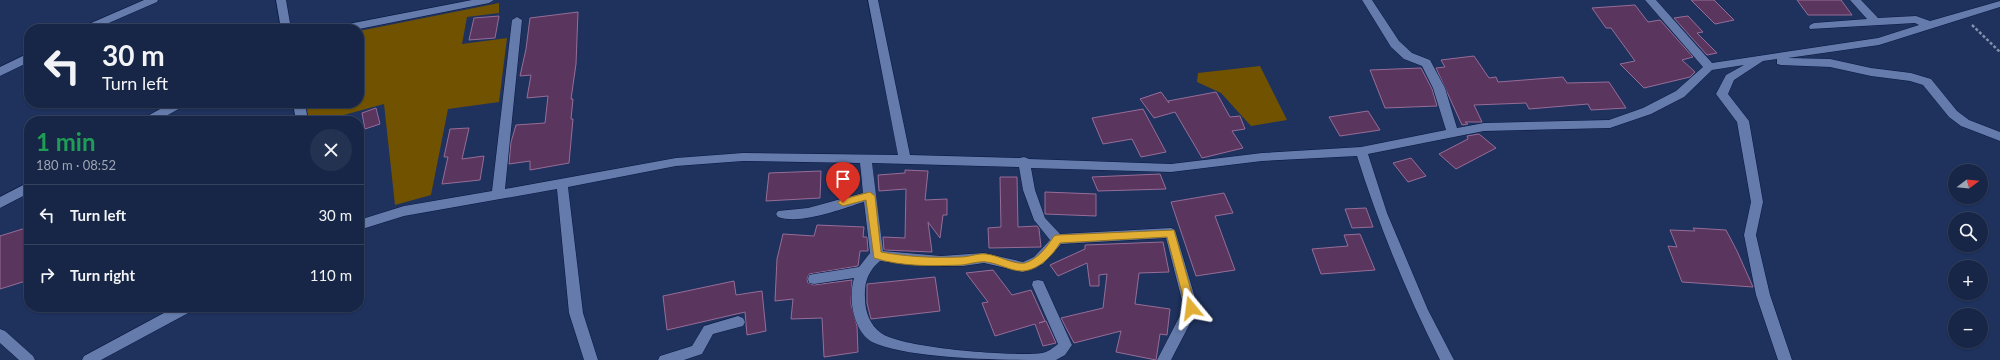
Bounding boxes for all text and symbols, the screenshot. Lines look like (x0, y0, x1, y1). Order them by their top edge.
text: 30 m (102, 38, 165, 72)
icon: left (36, 40, 88, 92)
text: Turn left (102, 72, 168, 94)
text: 1 min (36, 127, 96, 156)
button: close (310, 129, 352, 171)
text: 180 m · 08:52 (36, 157, 116, 173)
pin (826, 162, 860, 203)
north arrow (1948, 164, 1988, 204)
map controls (1948, 164, 1988, 348)
icon: arrive (832, 168, 854, 190)
icon: left (36, 204, 58, 226)
text: Turn left (70, 206, 126, 224)
text: 30 m (318, 206, 352, 224)
button: search (1948, 212, 1988, 252)
button: + (1948, 260, 1988, 300)
icon: right (36, 264, 58, 286)
text: Turn right (70, 266, 135, 284)
text: 110 m (310, 266, 352, 284)
position arrow (1170, 287, 1212, 329)
button: − (1948, 308, 1988, 348)

